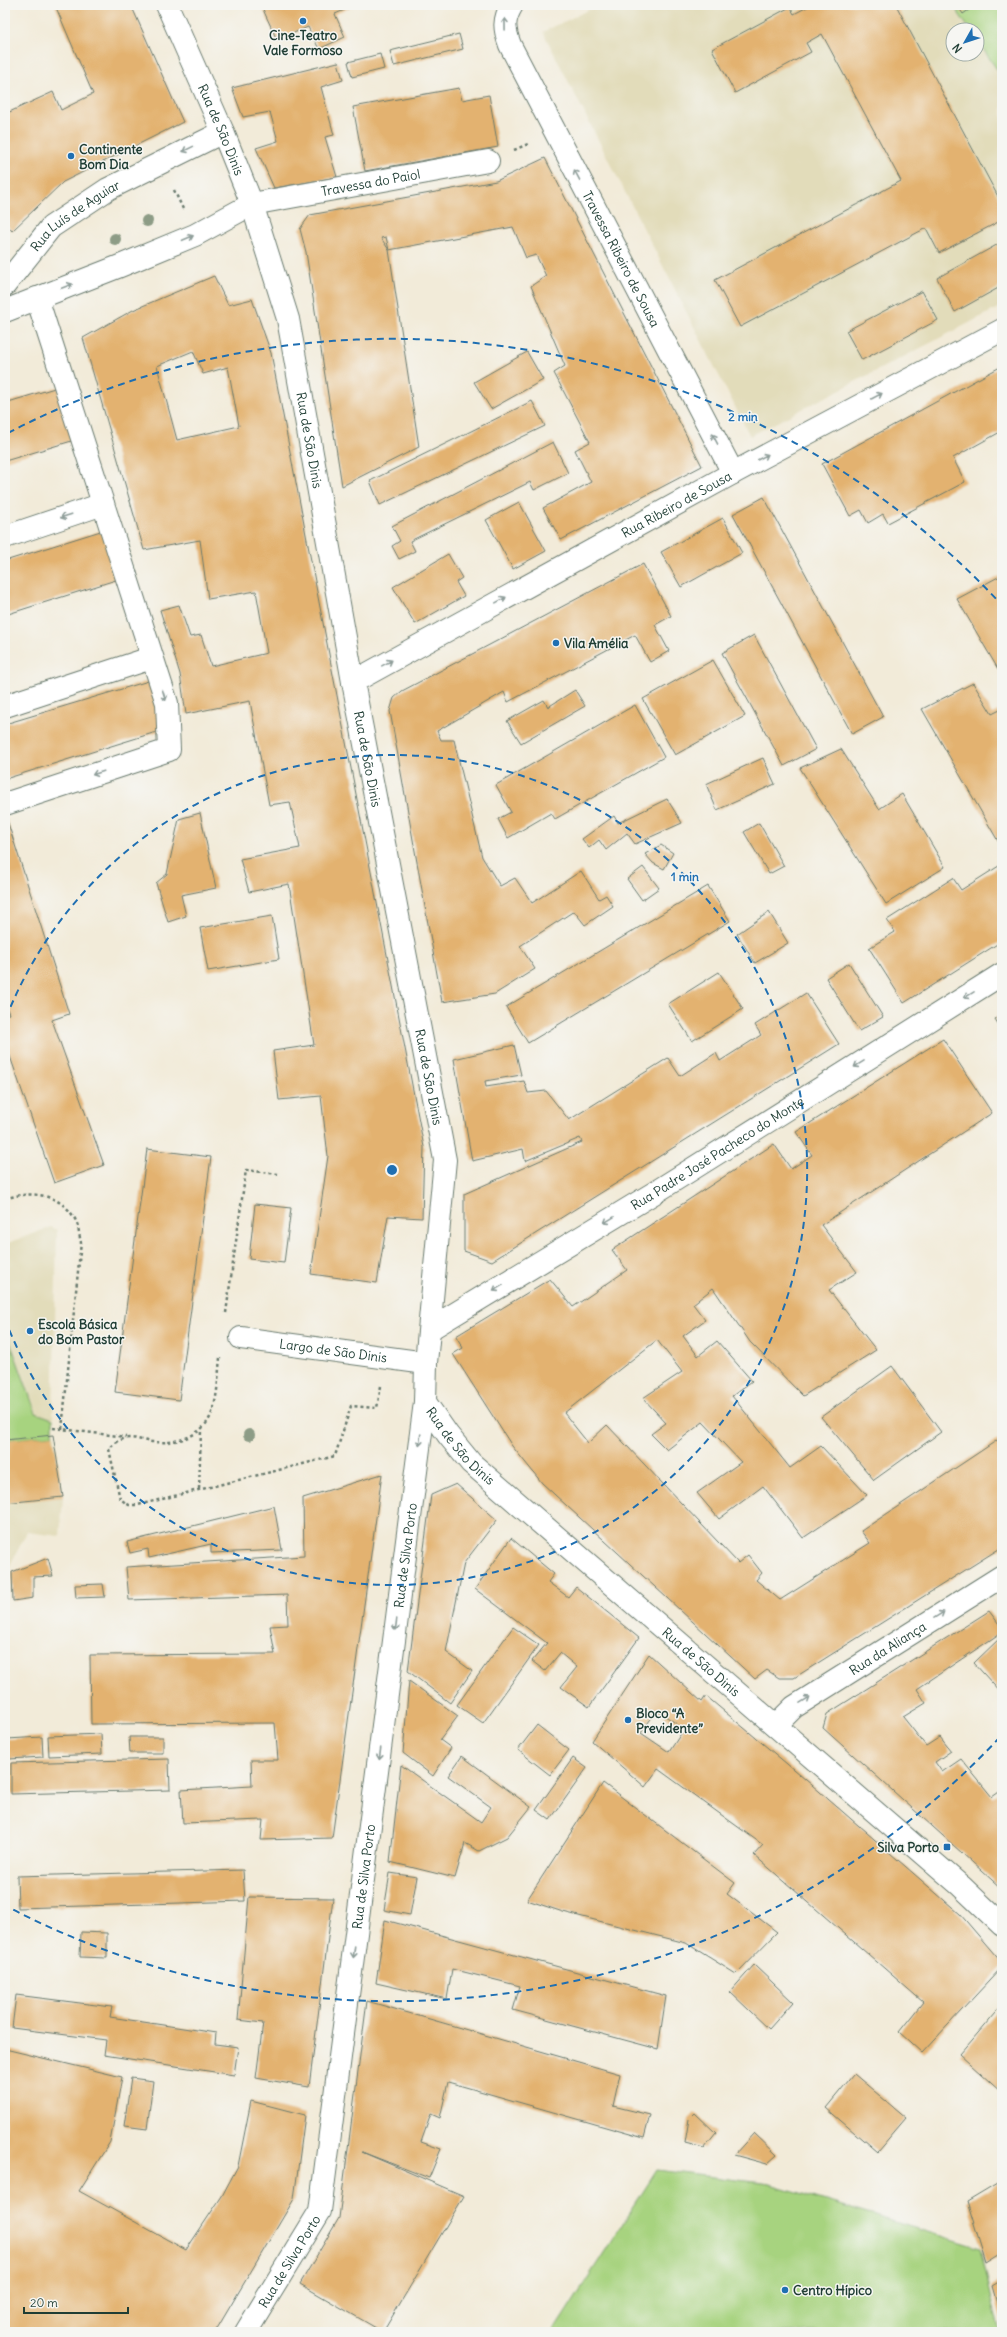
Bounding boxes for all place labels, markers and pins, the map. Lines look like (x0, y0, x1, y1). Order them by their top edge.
marker: Cine-Teatro Vale Formoso (298, 16, 308, 26)
place label: Cine-Teatro Vale Formoso (263, 27, 343, 59)
place label: Continente Bom Dia (79, 141, 143, 173)
marker: Continente Bom Dia (66, 151, 76, 161)
place label: Vila Amélia (564, 635, 629, 652)
marker: Vila Amélia (551, 638, 561, 648)
centre of rings (385, 1163, 399, 1177)
place label: Escola Básica do Bom Pastor (38, 1316, 125, 1348)
marker: Escola Básica do Bom Pastor (25, 1326, 35, 1336)
place label: Bloco “A Previdente” (636, 1705, 703, 1737)
marker: Bloco “A Previdente” (623, 1715, 633, 1725)
place label: Silva Porto (877, 1839, 939, 1856)
marker: Silva Porto (942, 1842, 952, 1852)
place label: Centro Hípico (793, 2282, 872, 2299)
marker: Centro Hípico (780, 2285, 790, 2295)

